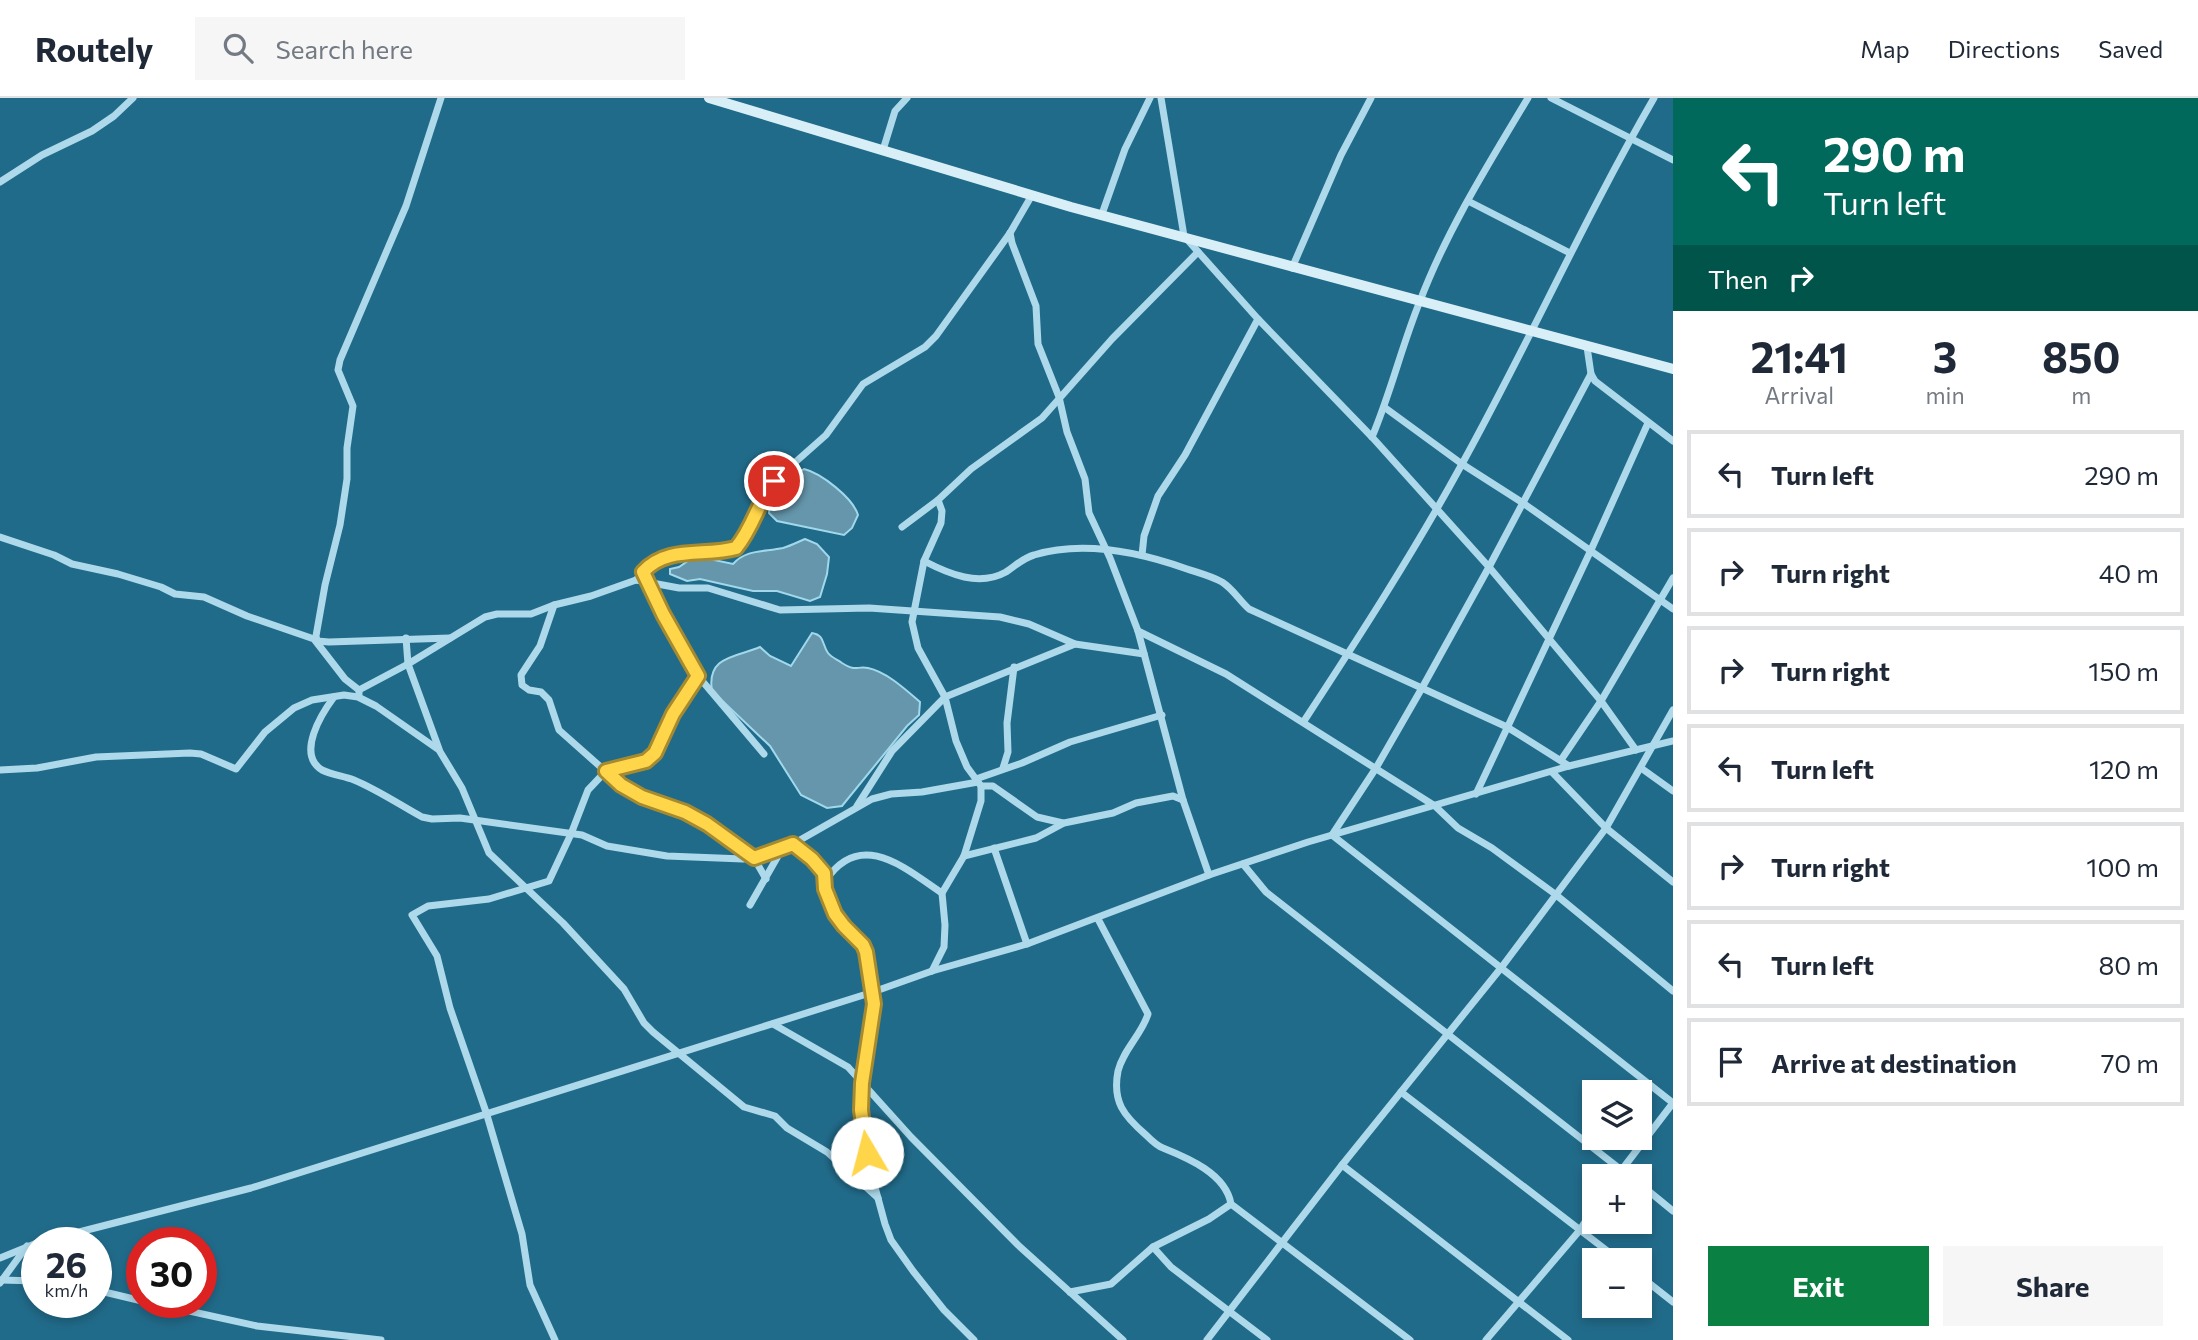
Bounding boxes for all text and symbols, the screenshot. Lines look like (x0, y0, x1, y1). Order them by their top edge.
search box (195, 17, 685, 80)
text: Routely (35, 28, 153, 69)
icon: search (219, 29, 257, 67)
text: Search here (275, 33, 413, 64)
text: Map (1860, 34, 1910, 63)
text: Directions (1948, 34, 2060, 63)
text: Saved (2098, 34, 2163, 63)
text: 290 m (1823, 122, 1965, 182)
icon: left (1708, 126, 1799, 217)
text: Turn left (1823, 182, 1947, 222)
icon: right (1782, 259, 1820, 297)
text: Then (1708, 263, 1768, 294)
text: 21:41 (1750, 330, 1848, 382)
text: 3 (1933, 330, 1957, 382)
text: 850 (2042, 330, 2120, 382)
text: Arrival (1764, 381, 1834, 409)
text: min (1925, 381, 1965, 409)
text: m (2071, 381, 2091, 409)
pin (744, 451, 804, 511)
icon: left (1712, 455, 1750, 493)
text: Turn left (1771, 459, 1874, 490)
text: 290 m (2084, 459, 2159, 490)
icon: arrive (755, 462, 793, 500)
icon: right (1712, 553, 1750, 591)
text: Turn right (1771, 557, 1890, 588)
text: 40 m (2099, 557, 2159, 588)
icon: right (1712, 651, 1750, 689)
text: Turn right (1771, 655, 1890, 686)
text: 150 m (2088, 655, 2159, 686)
icon: left (1712, 749, 1750, 787)
text: Turn left (1771, 753, 1874, 784)
text: 120 m (2089, 753, 2159, 784)
icon: right (1712, 847, 1750, 885)
text: Turn right (1771, 851, 1890, 882)
text: 100 m (2086, 851, 2159, 882)
icon: left (1712, 945, 1750, 983)
text: Turn left (1771, 949, 1874, 980)
text: 80 m (2099, 949, 2159, 980)
icon: arrive (1712, 1043, 1750, 1081)
text: Arrive at destination (1771, 1047, 2017, 1078)
text: 70 m (2101, 1047, 2159, 1078)
map controls (1582, 1080, 1652, 1318)
button: layers (1582, 1080, 1652, 1150)
position arrow (830, 1116, 904, 1190)
button: + (1582, 1164, 1652, 1234)
speed limit sign: 30 (126, 1227, 217, 1318)
text: 26 (46, 1242, 87, 1285)
button: Exit (1708, 1246, 1929, 1326)
button: Share (1943, 1246, 2163, 1326)
button: − (1582, 1248, 1652, 1318)
text: km/h (45, 1279, 88, 1301)

